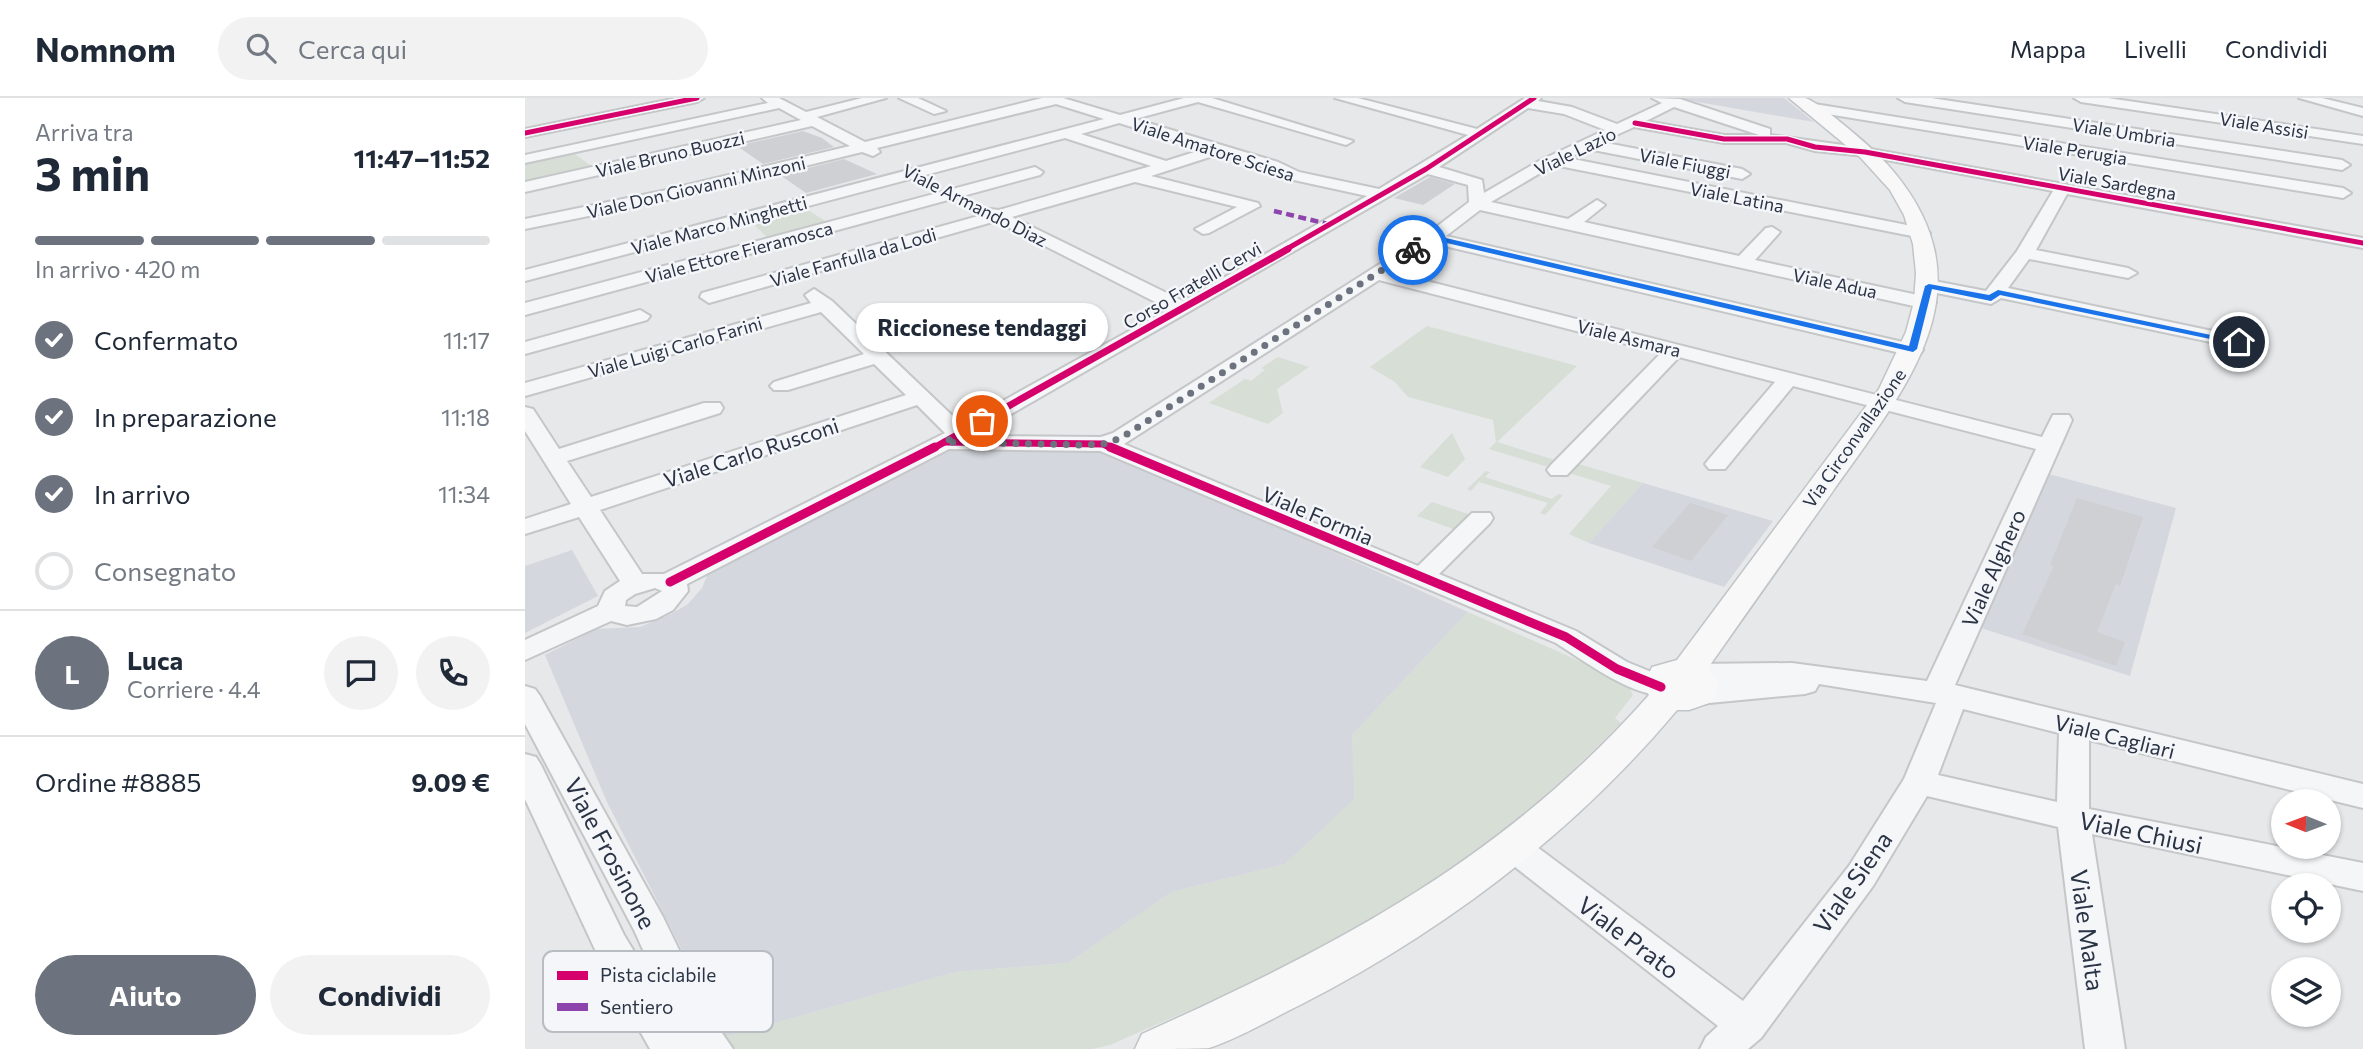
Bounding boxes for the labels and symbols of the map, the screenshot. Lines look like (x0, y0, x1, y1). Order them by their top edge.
street label: Viale Assisi (2218, 107, 2310, 143)
street label: Viale Amatore Sciesa (1129, 112, 1297, 186)
street label: Viale Umbria (2071, 113, 2177, 151)
street label: Viale Lazio (1531, 122, 1619, 180)
street label: Viale Bruno Buozzi (593, 126, 747, 182)
street label: Viale Perugia (2021, 131, 2129, 169)
street label: Viale Fiuggi (1637, 143, 1733, 183)
street label: Viale Don Giovanni Minzoni (584, 151, 808, 223)
street label: Viale Armando Diaz (899, 159, 1051, 251)
street label: Viale Sardegna (2056, 162, 2178, 204)
street label: Viale Latina (1688, 177, 1786, 217)
street label: Viale Marco Minghetti (629, 191, 809, 259)
courier (1378, 215, 1448, 285)
street label: Viale Ettore Fieramosca (643, 216, 835, 288)
street label: Viale Fanfulla da Lodi (767, 223, 939, 291)
street label: Corso Fratelli Cervi (1119, 237, 1265, 333)
street label: Viale Adua (1791, 263, 1879, 303)
callout: Riccionese tendaggi (856, 302, 1108, 351)
street label: Viale Luigi Carlo Farini (585, 312, 765, 382)
pin (2209, 312, 2269, 372)
street label: Viale Asmara (1575, 314, 1683, 362)
street label: Via Circonvallazione (1798, 364, 1910, 512)
pin (952, 391, 1012, 451)
street label: Viale Carlo Rusconi (660, 412, 842, 492)
street label: Viale Formia (1259, 480, 1377, 550)
street label: Viale Alghero (1956, 505, 2030, 631)
street label: Viale Cagliari (2052, 709, 2178, 763)
street label: Viale Frosinone (559, 773, 663, 933)
north arrow (2271, 789, 2341, 859)
street label: Viale Chiusi (2077, 805, 2205, 859)
street label: Viale Siena (1806, 825, 1898, 939)
street label: Viale Malta (2065, 867, 2111, 993)
street label: Viale Prato (1573, 889, 1685, 985)
legend (543, 951, 773, 1032)
text: Pista ciclabile (600, 963, 716, 986)
text: Sentiero (600, 995, 673, 1018)

